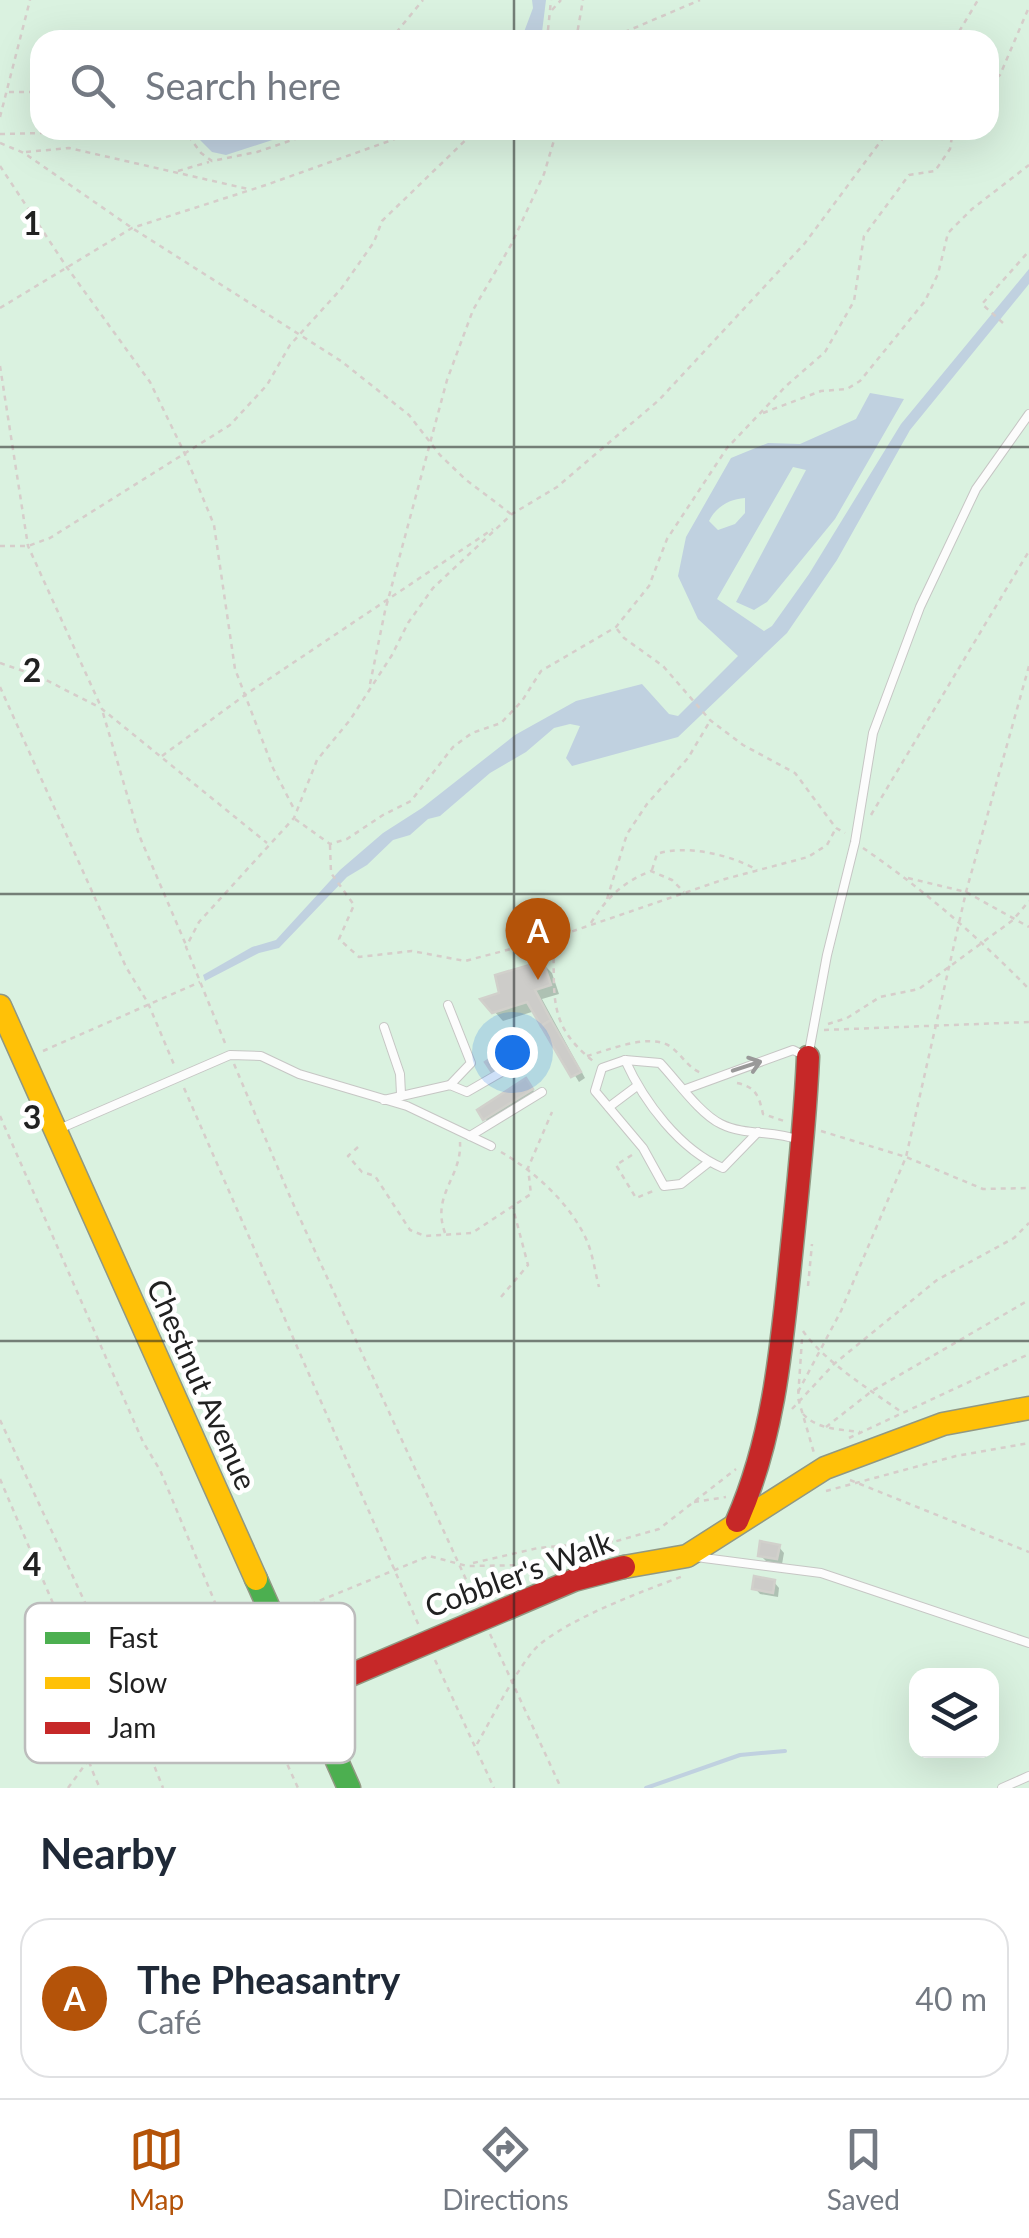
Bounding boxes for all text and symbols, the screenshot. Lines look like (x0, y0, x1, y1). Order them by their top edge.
search box (30, 30, 999, 140)
icon: search (65, 58, 120, 113)
text: Search here (145, 62, 341, 108)
text: 1 (23, 203, 41, 242)
text: 2 (23, 650, 41, 689)
pin: A (506, 898, 570, 980)
your location (487, 1027, 538, 1078)
one-way arrow (730, 1056, 762, 1074)
text: 3 (23, 1097, 41, 1136)
street label: Chestnut Avenue (140, 1273, 265, 1495)
street label: Cobbler's Walk (420, 1522, 618, 1624)
text: 4 (23, 1544, 41, 1583)
legend (25, 1603, 355, 1763)
text: Fast (108, 1620, 158, 1654)
text: Slow (108, 1665, 167, 1699)
map controls (909, 1668, 999, 1758)
button: layers (909, 1668, 999, 1758)
text: Jam (108, 1710, 156, 1744)
text: Nearby (40, 1828, 177, 1878)
text: The Pheasantry (137, 1956, 400, 2002)
text: A (63, 1979, 86, 2018)
text: 40 m (915, 1979, 987, 2018)
text: Café (137, 2002, 202, 2041)
tab: Map (129, 2122, 184, 2216)
tab: Directions (442, 2122, 569, 2216)
tab: Saved (827, 2122, 900, 2216)

